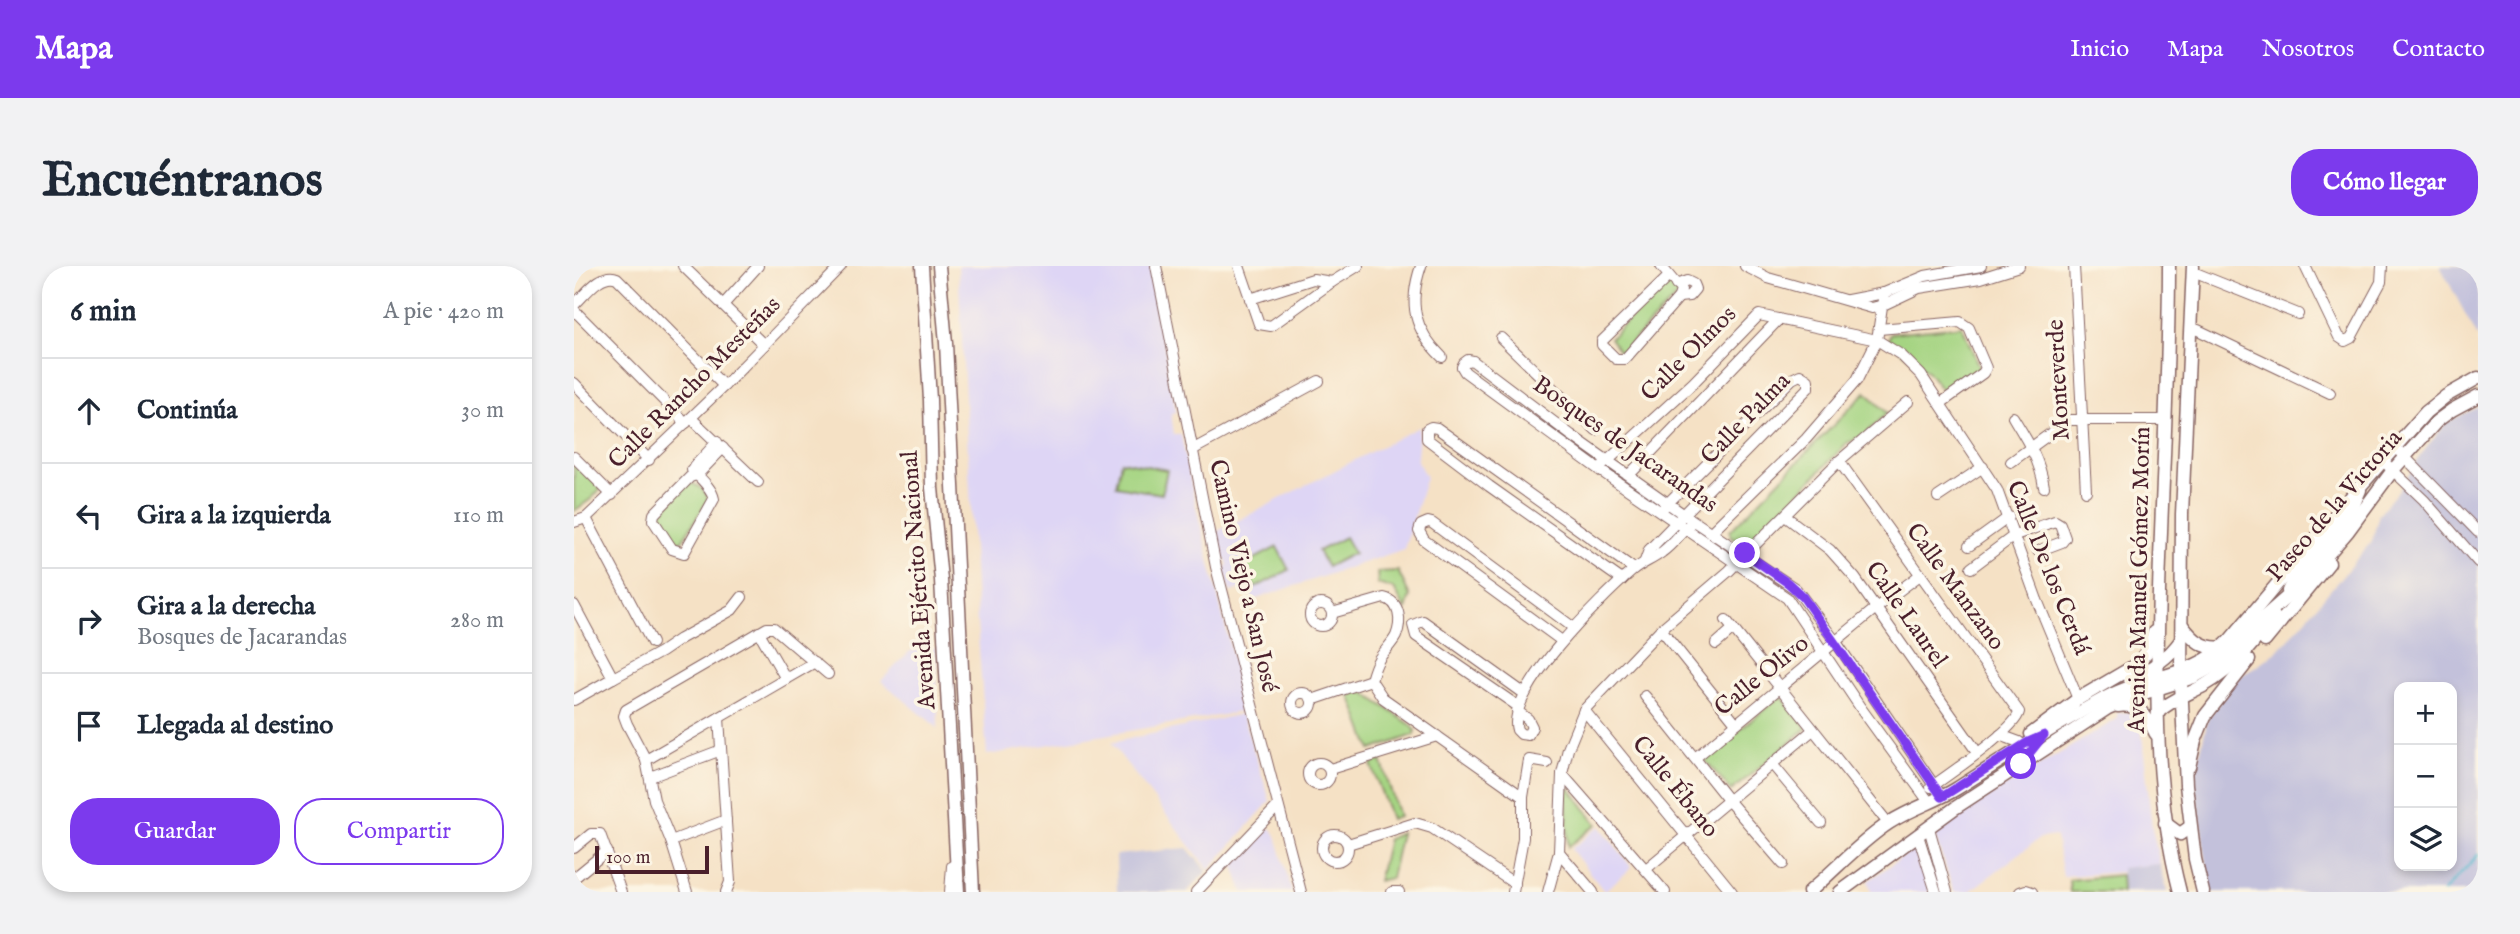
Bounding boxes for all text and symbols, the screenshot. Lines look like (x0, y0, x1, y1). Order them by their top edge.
text: Mapa (35, 28, 112, 70)
text: Inicio (2070, 34, 2129, 65)
text: Mapa (2167, 34, 2223, 65)
text: Nosotros (2261, 34, 2354, 65)
text: Contacto (2392, 34, 2485, 65)
button: Cómo llegar (2291, 149, 2478, 216)
text: Encuéntranos (42, 151, 323, 213)
street label: Calle Rancho Mesteñas (602, 290, 788, 476)
text: 6 min (70, 293, 136, 331)
text: A pie · 420 m (383, 297, 504, 326)
street label: Calle Olmos (1635, 300, 1743, 408)
street label: Monteverde (2040, 319, 2078, 441)
street label: Calle Palma (1694, 366, 1798, 472)
street label: Bosques de Jacarandas (1526, 369, 1724, 521)
icon: ahead (70, 392, 108, 430)
text: Continúa (137, 394, 238, 427)
text: 30 m (461, 396, 504, 425)
street label: Paseo de la Victoria (2260, 423, 2410, 589)
street label: Avenida Manuel Gómez Morín (2122, 426, 2158, 735)
street label: Avenida Ejército Nacional (894, 449, 944, 712)
street label: Camino Viejo a San José (1201, 456, 1285, 696)
street label: Calle De los Cerdá (1999, 476, 2097, 660)
icon: left (70, 497, 108, 535)
text: Gira a la izquierda (137, 499, 331, 532)
text: 110 m (453, 501, 504, 530)
street label: Calle Manzano (1898, 517, 2012, 657)
route end (1729, 537, 1760, 568)
street label: Calle Laurel (1858, 556, 1954, 675)
text: Gira a la derecha (137, 590, 316, 623)
icon: right (70, 602, 108, 640)
text: 280 m (450, 606, 504, 635)
text: Bosques de Jacarandas (137, 623, 347, 652)
street label: Calle Olivo (1708, 628, 1816, 724)
map controls (2394, 682, 2457, 871)
button: + (2394, 682, 2457, 745)
icon: arrive (70, 707, 108, 745)
text: Llegada al destino (137, 709, 333, 742)
street label: Calle Ébano (1624, 730, 1726, 844)
button: − (2394, 745, 2457, 808)
route start (2005, 748, 2036, 779)
button: Guardar (70, 798, 280, 865)
button: Compartir (294, 798, 504, 865)
button: layers (2394, 808, 2457, 871)
scale bar (595, 843, 709, 875)
text: 100 m (606, 846, 650, 870)

